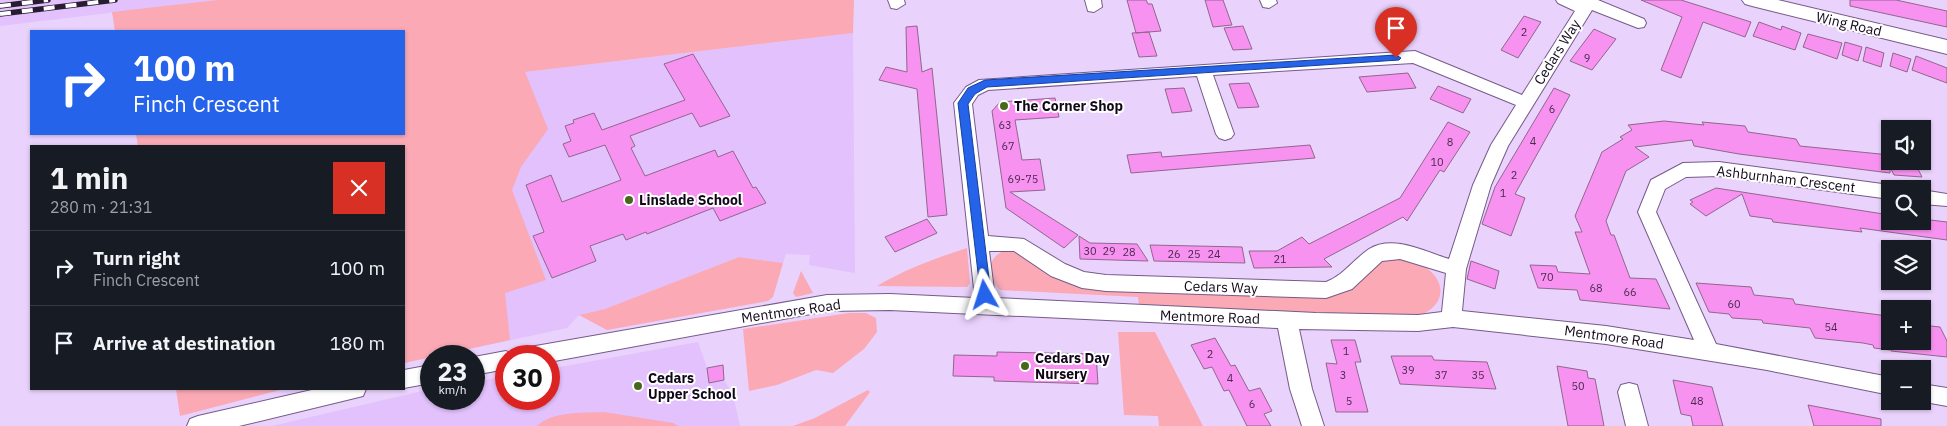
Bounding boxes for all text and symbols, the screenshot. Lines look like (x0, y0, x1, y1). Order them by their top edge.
pin (1375, 7, 1417, 58)
street label: Wing Road (1814, 8, 1884, 40)
icon: arrive (1382, 14, 1410, 42)
street label: Cedars Way (1530, 16, 1584, 88)
house number: 2 (1521, 25, 1527, 39)
text: 100 m (133, 45, 236, 91)
icon: right (50, 50, 115, 115)
house number: 9 (1584, 51, 1590, 65)
text: Finch Crescent (133, 89, 280, 118)
place label: The Corner Shop (1014, 97, 1123, 115)
marker: The Corner Shop (998, 100, 1010, 112)
house number: 6 (1549, 102, 1555, 116)
house number: 63 (998, 118, 1012, 132)
map controls (1881, 120, 1931, 410)
button: sound (1881, 120, 1931, 170)
house number: 4 (1530, 134, 1537, 148)
house number: 8 (1447, 135, 1453, 149)
house number: 67 (1001, 139, 1015, 153)
house number: 10 (1430, 155, 1444, 169)
text: 1 min (50, 158, 128, 197)
button: close (333, 162, 385, 214)
street label: Ashburnham Crescent (1716, 162, 1856, 196)
house number: 2 (1511, 168, 1517, 182)
house number: 69-75 (1008, 172, 1038, 186)
button: search (1881, 180, 1931, 230)
house number: 1 (1500, 186, 1507, 200)
place label: Linslade School (639, 191, 742, 209)
marker: Linslade School (623, 194, 635, 206)
text: 280 m · 21:31 (50, 197, 152, 217)
button: layers (1881, 240, 1931, 290)
house number: 30 (1083, 244, 1097, 258)
house number: 29 (1102, 244, 1116, 258)
house number: 28 (1122, 245, 1136, 259)
text: Turn right (93, 246, 180, 270)
house number: 26 (1167, 247, 1181, 261)
house number: 25 (1187, 247, 1201, 261)
house number: 24 (1207, 247, 1221, 261)
house number: 21 (1273, 252, 1287, 266)
icon: right (50, 254, 78, 282)
text: 100 m (330, 256, 385, 280)
position arrow (958, 268, 1010, 320)
text: Finch Crescent (93, 270, 200, 290)
house number: 70 (1540, 270, 1554, 284)
street label: Cedars Way (1184, 277, 1258, 297)
house number: 68 (1589, 281, 1603, 295)
house number: 66 (1623, 285, 1637, 299)
street label: Mentmore Road (740, 295, 842, 327)
house number: 60 (1727, 297, 1741, 311)
button: + (1881, 300, 1931, 350)
street label: Mentmore Road (1160, 306, 1260, 328)
house number: 54 (1824, 320, 1838, 334)
street label: Mentmore Road (1563, 321, 1665, 353)
icon: arrive (50, 329, 78, 357)
text: Arrive at destination (93, 331, 276, 355)
text: 180 m (330, 331, 385, 355)
house number: 1 (1343, 344, 1350, 358)
speed limit sign: 30 (495, 345, 560, 410)
house number: 2 (1207, 347, 1213, 361)
place label: Cedars Day Nursery (1035, 349, 1110, 383)
text: 23 (437, 355, 468, 388)
marker: Cedars Day Nursery (1019, 360, 1031, 372)
button: − (1881, 360, 1931, 410)
house number: 39 (1401, 363, 1415, 377)
house number: 3 (1340, 368, 1346, 382)
house number: 37 (1434, 368, 1448, 382)
house number: 35 (1471, 368, 1485, 382)
place label: Cedars Upper School (648, 369, 736, 403)
house number: 4 (1227, 371, 1234, 385)
house number: 50 (1571, 379, 1585, 393)
marker: Cedars Upper School (632, 380, 644, 392)
text: km/h (438, 382, 467, 397)
house number: 5 (1346, 394, 1352, 408)
house number: 48 (1690, 394, 1704, 408)
house number: 6 (1249, 397, 1255, 411)

